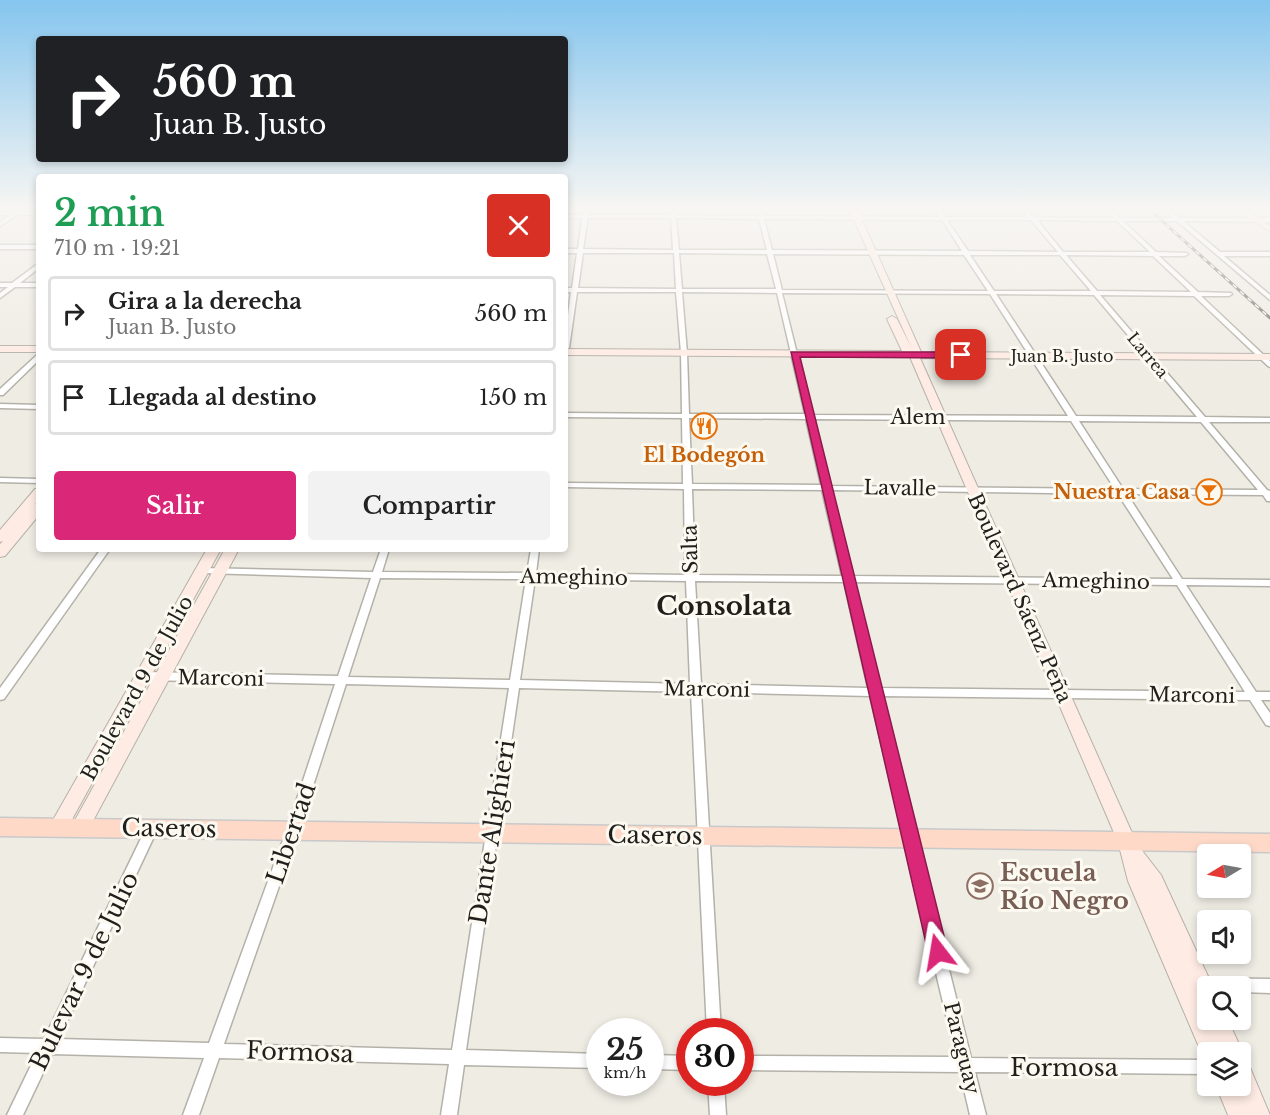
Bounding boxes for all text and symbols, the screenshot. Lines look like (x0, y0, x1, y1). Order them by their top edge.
text: 560 m (153, 56, 296, 108)
icon: right (54, 60, 132, 138)
text: Juan B. Justo (153, 108, 326, 141)
text: 2 min (54, 191, 165, 236)
button: close (487, 194, 550, 257)
text: 710 m · 19:21 (54, 236, 180, 260)
text: Gira a la derecha (108, 288, 302, 315)
icon: right (57, 297, 90, 330)
text: 560 m (475, 300, 547, 327)
text: Juan B. Justo (108, 315, 236, 339)
street label: Larrea (1123, 328, 1173, 382)
pin (935, 329, 986, 380)
icon: arrive (944, 338, 977, 371)
street label: Juan B. Justo (1009, 346, 1113, 366)
icon: arrive (57, 381, 90, 414)
text: Llegada al destino (108, 384, 317, 411)
text: 150 m (479, 384, 547, 411)
street label: Alem (890, 405, 946, 429)
restaurant icon: El Bodegón (689, 411, 719, 441)
place label: El Bodegón (643, 443, 766, 467)
button: Salir (54, 471, 296, 540)
button: Compartir (308, 471, 550, 540)
street label: Lavalle (863, 475, 937, 501)
bar icon: Nuestra Casa (1194, 477, 1224, 507)
place label: Nuestra Casa (1053, 480, 1191, 504)
street label: Boulevard Sáenz Peña (963, 490, 1077, 707)
street label: Salta (678, 523, 702, 574)
street label: Ameghino (519, 564, 628, 590)
street label: Ameghino (1041, 568, 1150, 594)
district label: Consolata (656, 590, 792, 622)
street label: Boulevard 9 de Julio (76, 591, 198, 785)
street label: Marconi (177, 665, 265, 691)
street label: Marconi (663, 676, 751, 702)
street label: Marconi (1148, 682, 1236, 708)
street label: Dante Alighieri (463, 738, 521, 926)
street label: Libertad (260, 779, 322, 887)
street label: Caseros (121, 813, 217, 843)
street label: Caseros (607, 820, 703, 850)
north arrow (1197, 844, 1251, 898)
map controls (1197, 844, 1251, 1096)
place label: Escuela Río Negro (1000, 858, 1129, 915)
street label: Bulevar 9 de Julio (23, 867, 145, 1075)
school or university icon: Escuela Río Negro (965, 871, 995, 901)
button: sound (1197, 910, 1251, 964)
position arrow (906, 920, 970, 984)
button: search (1197, 976, 1251, 1030)
street label: Paraguay (939, 999, 985, 1097)
speed limit sign: 30 (676, 1018, 754, 1096)
text: 25 (606, 1031, 644, 1068)
street label: Formosa (246, 1036, 355, 1068)
button: layers (1197, 1042, 1251, 1096)
street label: Formosa (1010, 1053, 1119, 1082)
text: km/h (604, 1063, 646, 1082)

